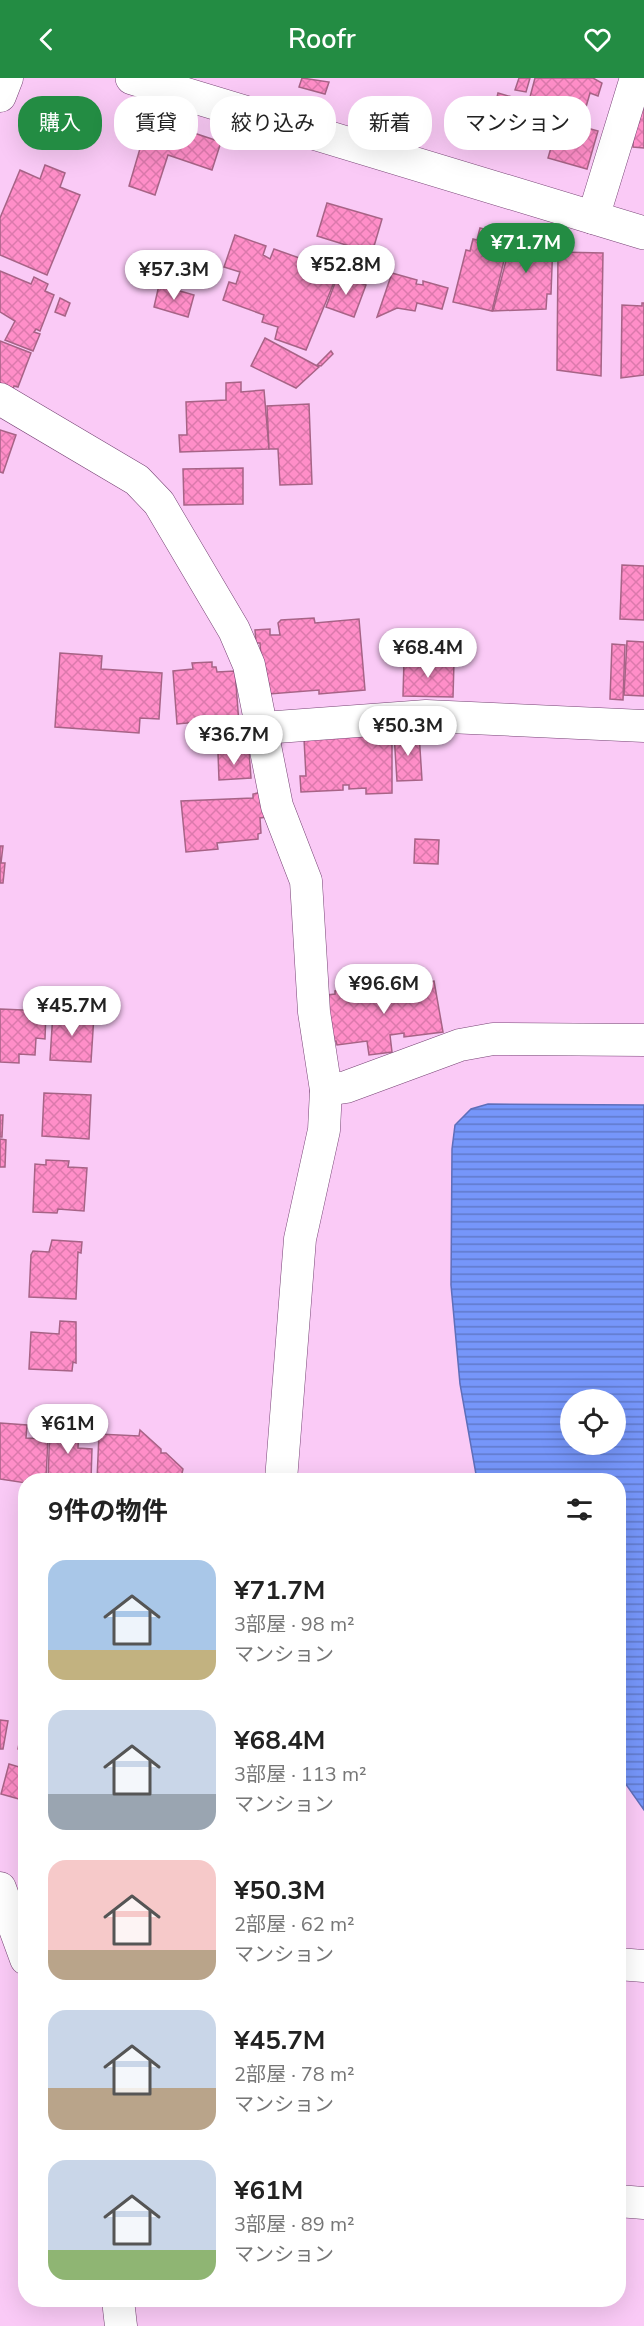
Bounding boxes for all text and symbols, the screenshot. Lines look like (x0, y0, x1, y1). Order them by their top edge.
text: Roofr (288, 21, 356, 58)
icon: back (30, 23, 63, 56)
icon: heart (581, 23, 614, 56)
chip: 購入 (18, 96, 102, 150)
chip: 賃貸 (114, 96, 198, 150)
chip: 絞り込み (210, 96, 336, 150)
chip: 新着 (348, 96, 432, 150)
chip: マンション (444, 96, 591, 150)
pin: ¥71.7M (477, 223, 575, 274)
text: ¥71.7M (491, 229, 561, 256)
pin: ¥52.8M (297, 245, 395, 296)
pin: ¥57.3M (125, 250, 223, 301)
text: ¥52.8M (311, 251, 381, 278)
text: ¥57.3M (139, 256, 209, 283)
pin: ¥68.4M (379, 628, 477, 679)
text: ¥68.4M (393, 634, 463, 661)
pin: ¥50.3M (359, 706, 457, 757)
text: ¥50.3M (373, 712, 443, 739)
pin: ¥36.7M (185, 715, 283, 766)
text: ¥36.7M (199, 721, 269, 748)
pin: ¥96.6M (335, 964, 433, 1015)
text: ¥96.6M (349, 970, 419, 997)
pin: ¥45.7M (23, 986, 121, 1037)
text: ¥45.7M (37, 992, 107, 1019)
map controls (560, 1389, 626, 1455)
button: locate (560, 1389, 626, 1455)
pin: ¥61M (32, 1404, 104, 1455)
text: ¥61M (41, 1410, 95, 1437)
icon: filters (563, 1493, 596, 1526)
text: 9件の物件 (48, 1494, 168, 1529)
text: ¥71.7M (234, 1573, 325, 1608)
icon: home (96, 1584, 168, 1656)
text: 3部屋 · 98 m² (234, 1611, 355, 1638)
text: マンション (234, 1641, 334, 1668)
text: ¥68.4M (234, 1723, 325, 1758)
icon: home (96, 1734, 168, 1806)
text: 3部屋 · 113 m² (234, 1761, 367, 1788)
text: マンション (234, 1791, 334, 1818)
text: ¥50.3M (234, 1873, 325, 1908)
icon: home (96, 1884, 168, 1956)
text: 2部屋 · 62 m² (234, 1911, 355, 1938)
text: マンション (234, 1941, 334, 1968)
text: ¥45.7M (234, 2023, 325, 2058)
icon: home (96, 2034, 168, 2106)
text: 2部屋 · 78 m² (234, 2061, 355, 2088)
text: マンション (234, 2091, 334, 2118)
text: ¥61M (234, 2173, 303, 2208)
icon: home (96, 2184, 168, 2256)
text: 3部屋 · 89 m² (234, 2211, 355, 2238)
text: マンション (234, 2241, 334, 2268)

